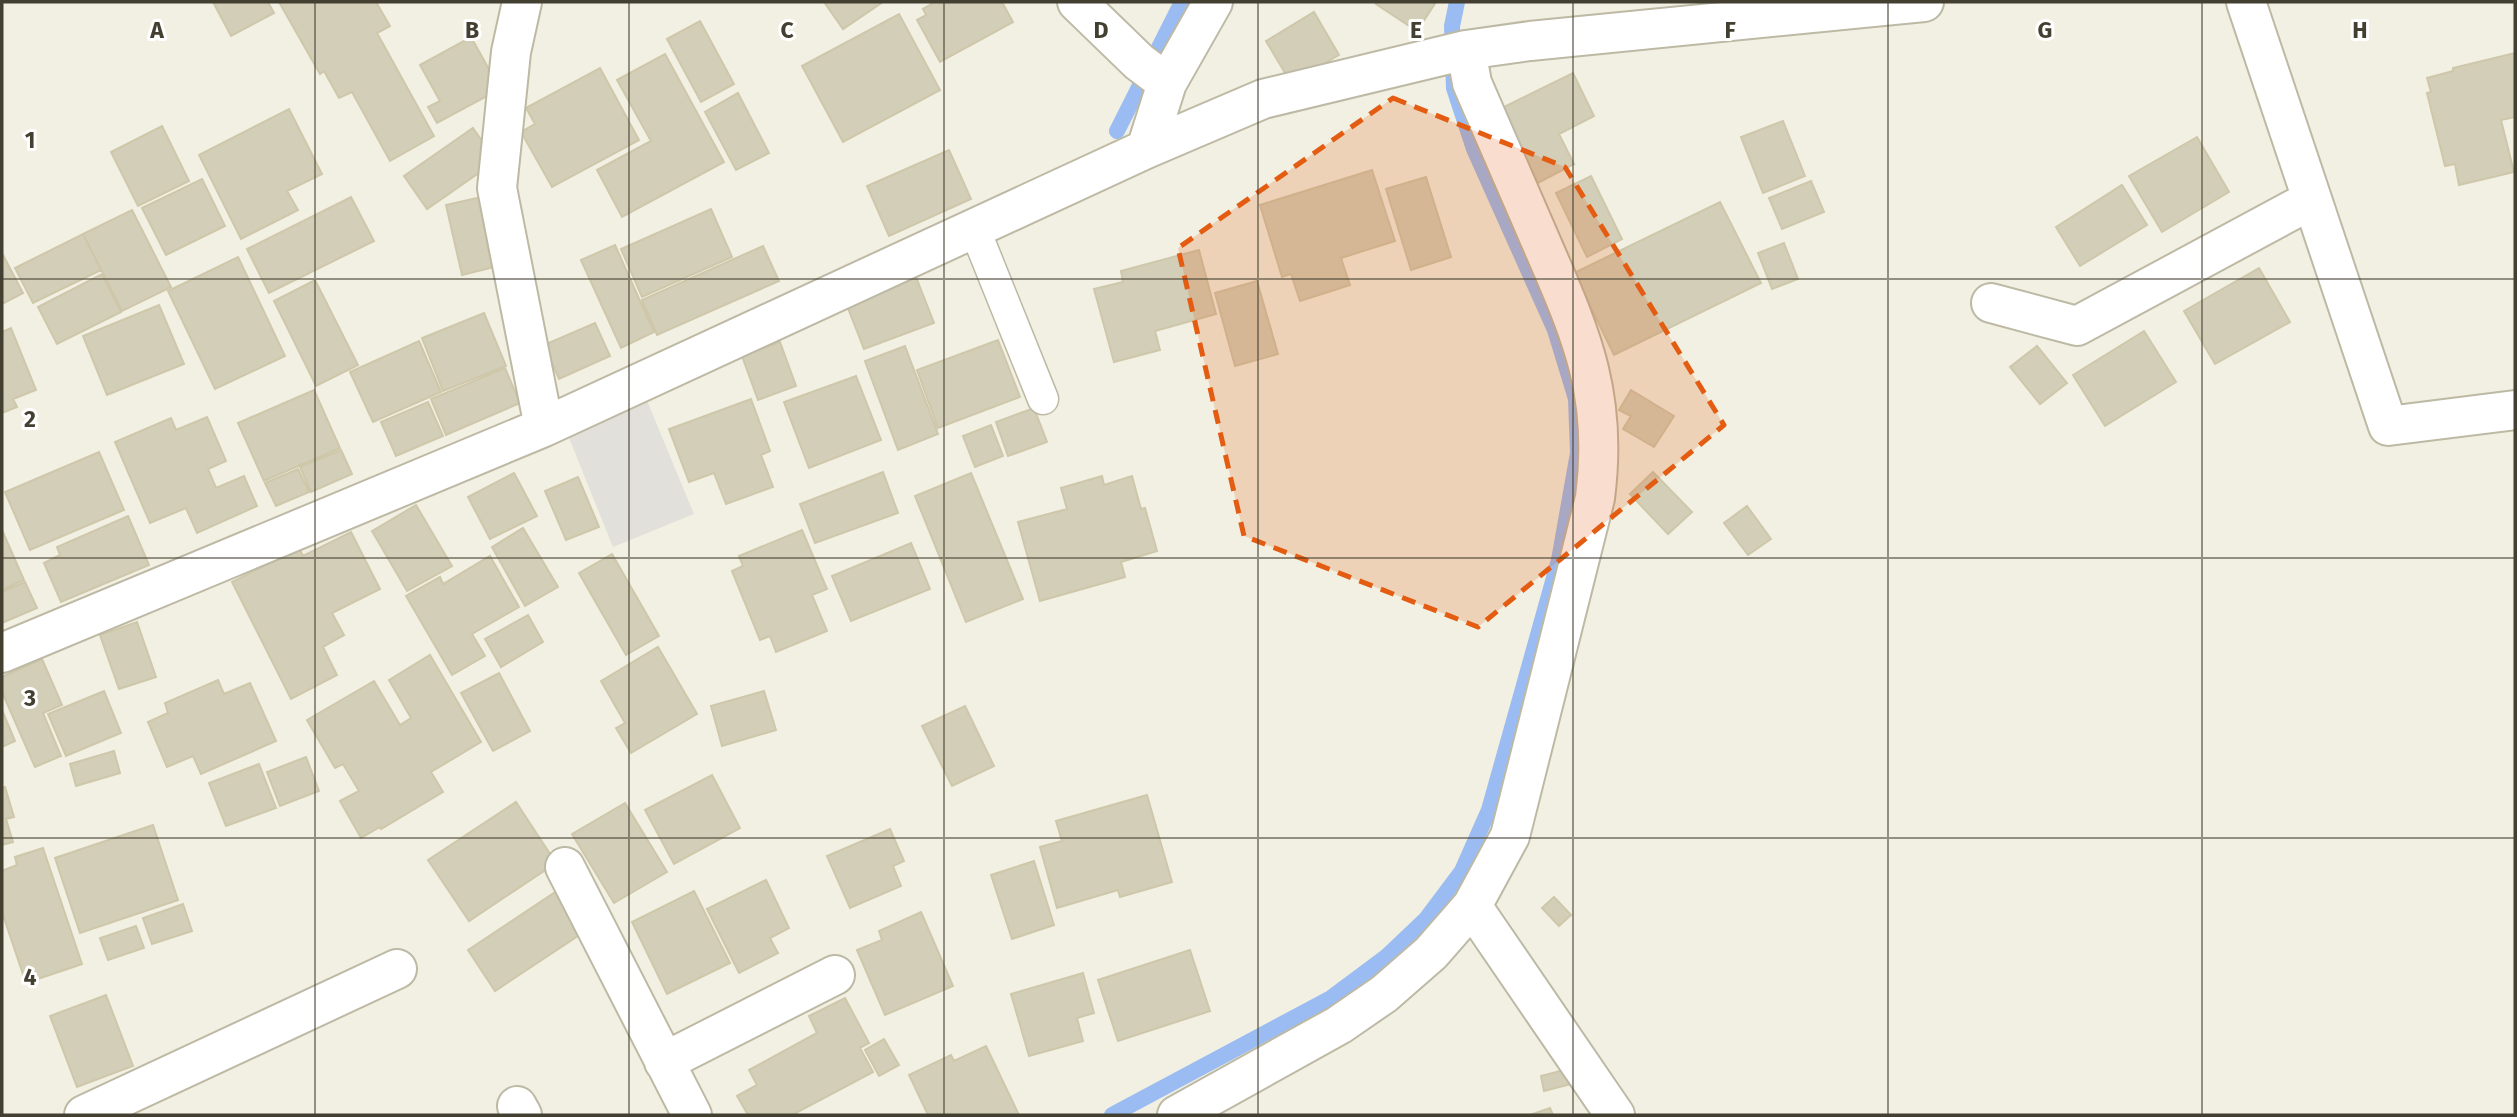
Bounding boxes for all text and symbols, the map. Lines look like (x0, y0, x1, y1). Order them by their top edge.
text: A (149, 16, 164, 44)
text: B (465, 16, 479, 44)
text: C (780, 16, 794, 44)
text: D (1094, 16, 1109, 44)
text: E (1410, 16, 1422, 44)
text: F (1724, 16, 1736, 44)
text: G (2038, 16, 2052, 44)
text: H (2352, 16, 2368, 44)
text: 1 (25, 126, 35, 154)
text: 2 (24, 405, 36, 433)
text: 3 (23, 684, 36, 712)
text: 4 (24, 963, 37, 991)

